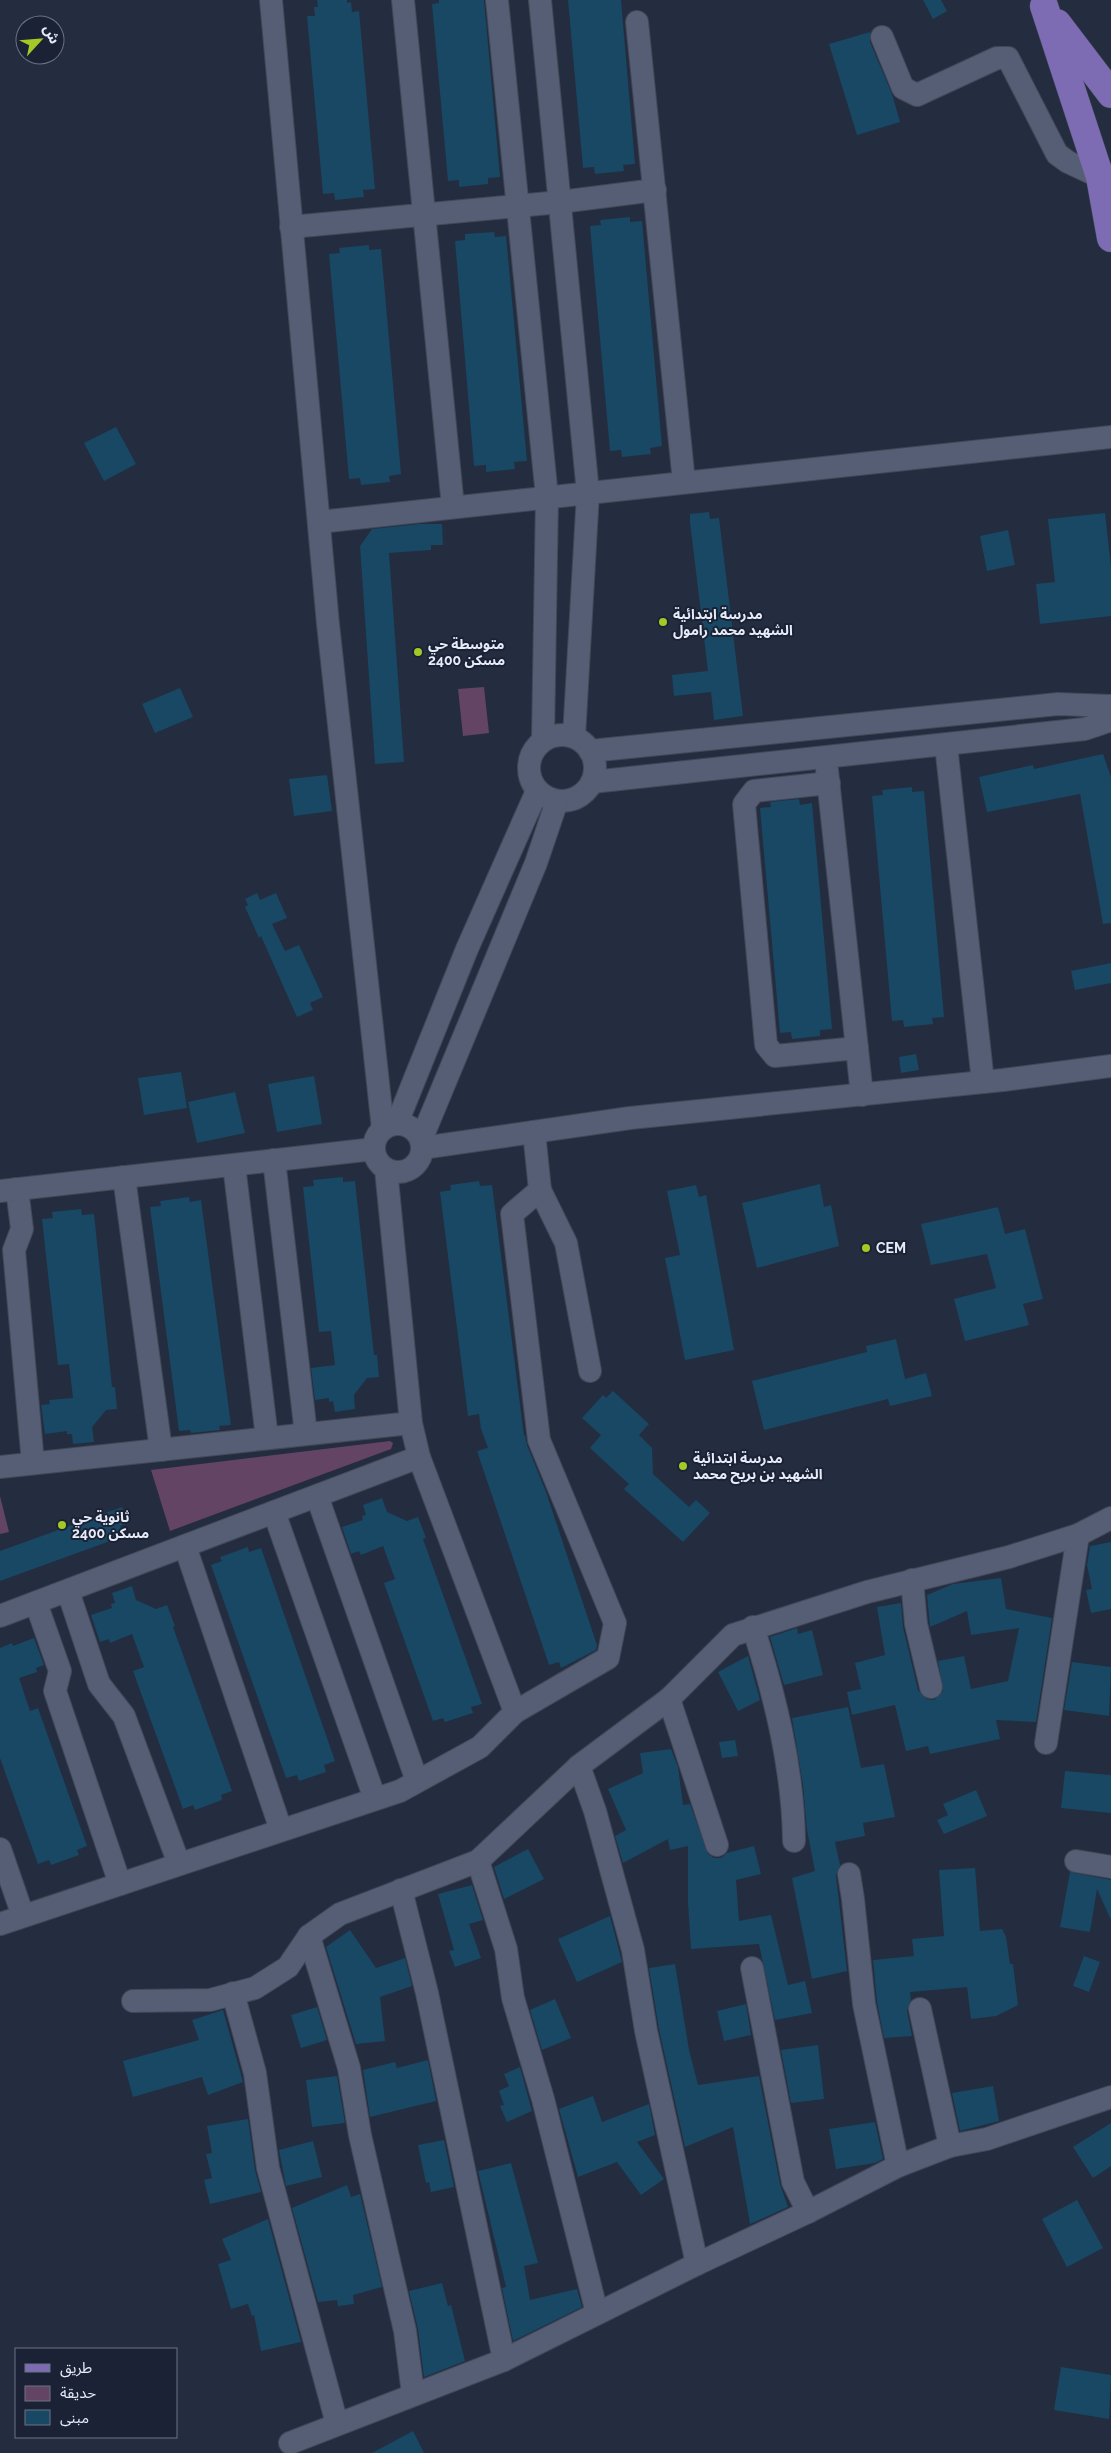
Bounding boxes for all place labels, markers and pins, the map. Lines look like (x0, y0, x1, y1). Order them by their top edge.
place label: مدرسة ابتدائية الشهيد محمد رامول (673, 606, 793, 639)
marker: مدرسة ابتدائية الشهيد محمد رامول (657, 616, 669, 628)
place label: متوسطة حي 2400 مسكن (428, 636, 505, 668)
marker: متوسطة حي 2400 مسكن (412, 646, 424, 658)
place label: CEM (876, 1240, 906, 1256)
marker: CEM (860, 1242, 872, 1254)
place label: مدرسة ابتدائية الشهيد بن بريح محمد (693, 1450, 823, 1484)
marker: مدرسة ابتدائية الشهيد بن بريح محمد (677, 1460, 689, 1472)
place label: ثانوية حي 2400 مسكن (72, 1509, 149, 1541)
marker: ثانوية حي 2400 مسكن (56, 1519, 68, 1531)

